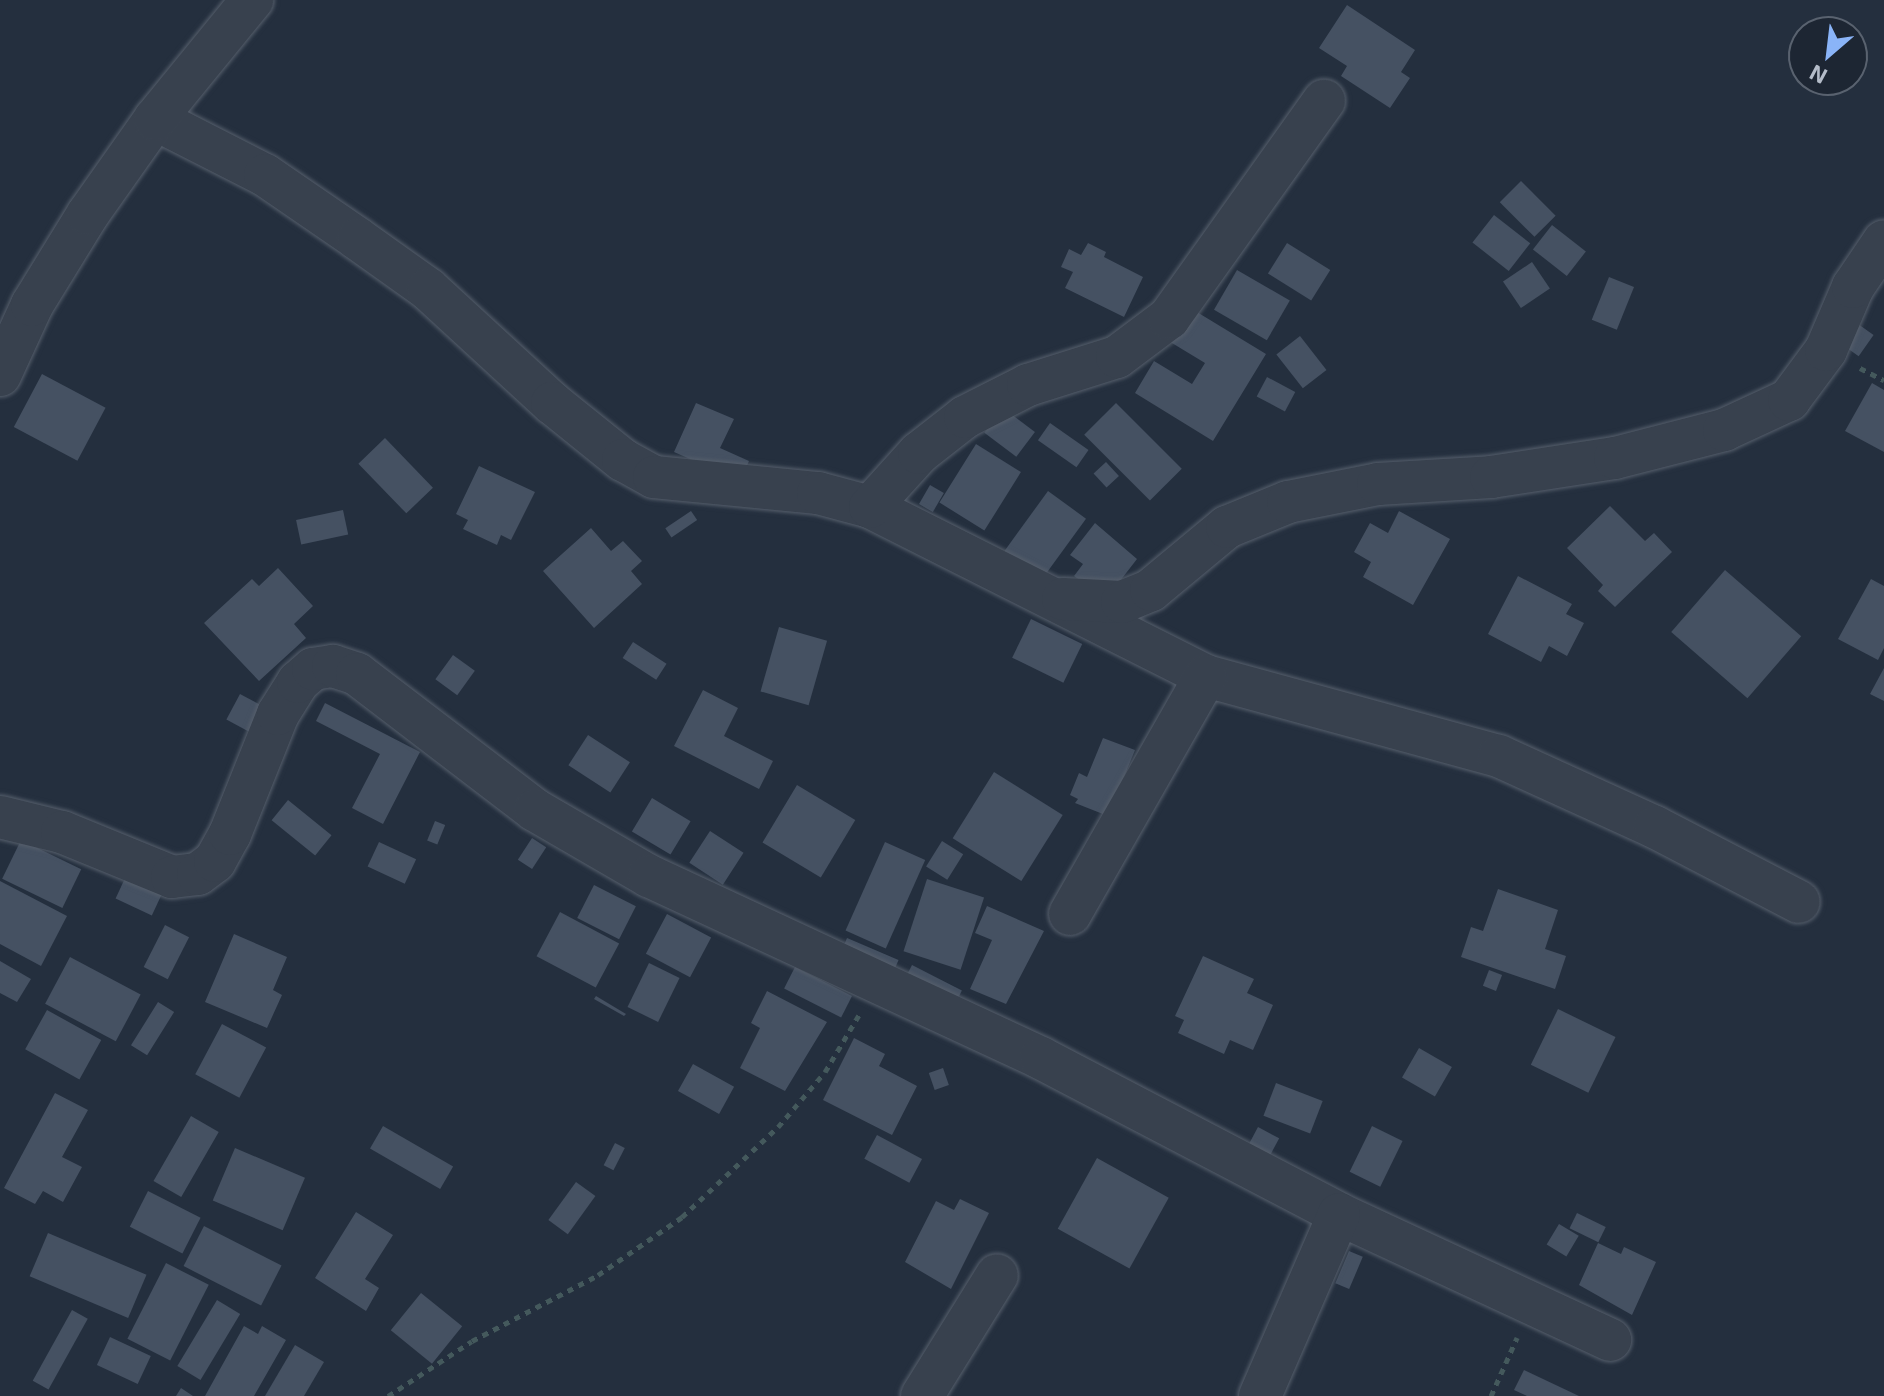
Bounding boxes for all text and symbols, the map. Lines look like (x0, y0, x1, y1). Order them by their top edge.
north arrow (1788, 16, 1868, 96)
text: N (1805, 60, 1831, 91)

